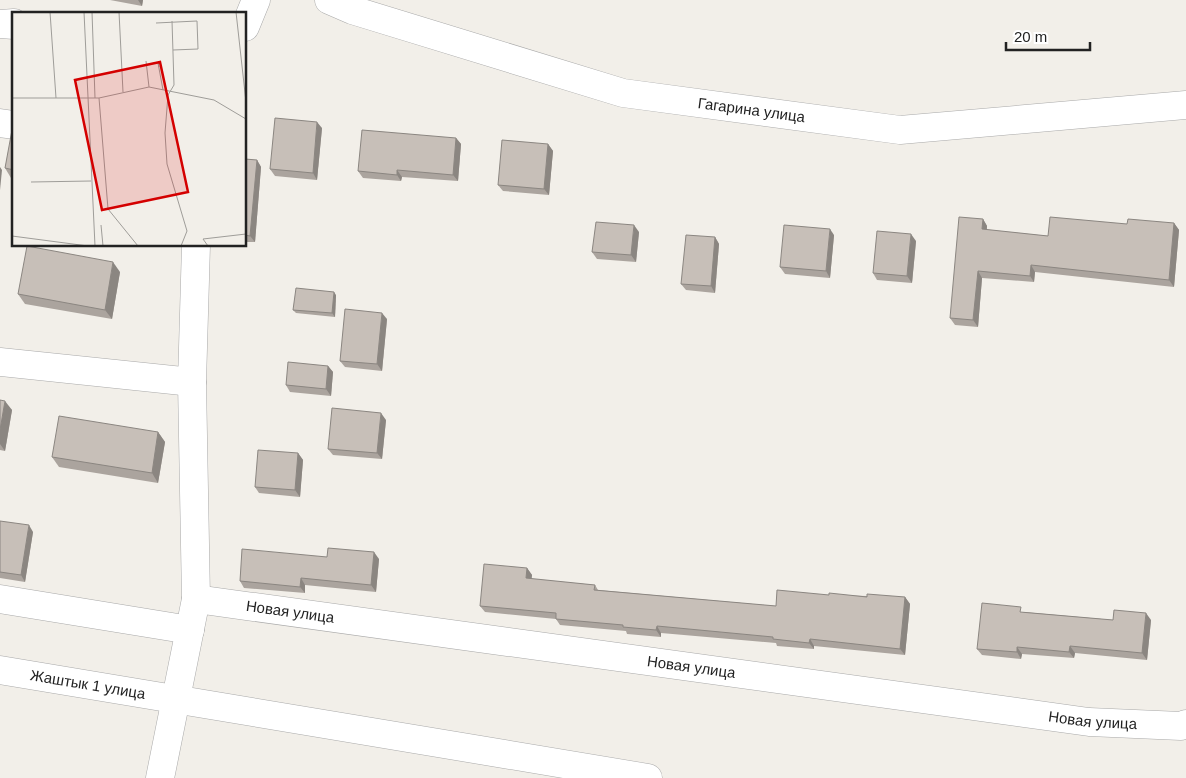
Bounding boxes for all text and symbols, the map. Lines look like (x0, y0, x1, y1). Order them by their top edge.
inset map (12, 12, 246, 246)
scale bar (1006, 20, 1090, 52)
text: 20 m (1014, 28, 1047, 45)
street label: Гагарина улица (697, 94, 807, 125)
street label: Новая улица (245, 597, 336, 626)
street label: Новая улица (646, 652, 737, 681)
street label: Жаштык 1 улица (29, 666, 147, 702)
street label: Новая улица (1047, 708, 1138, 732)

